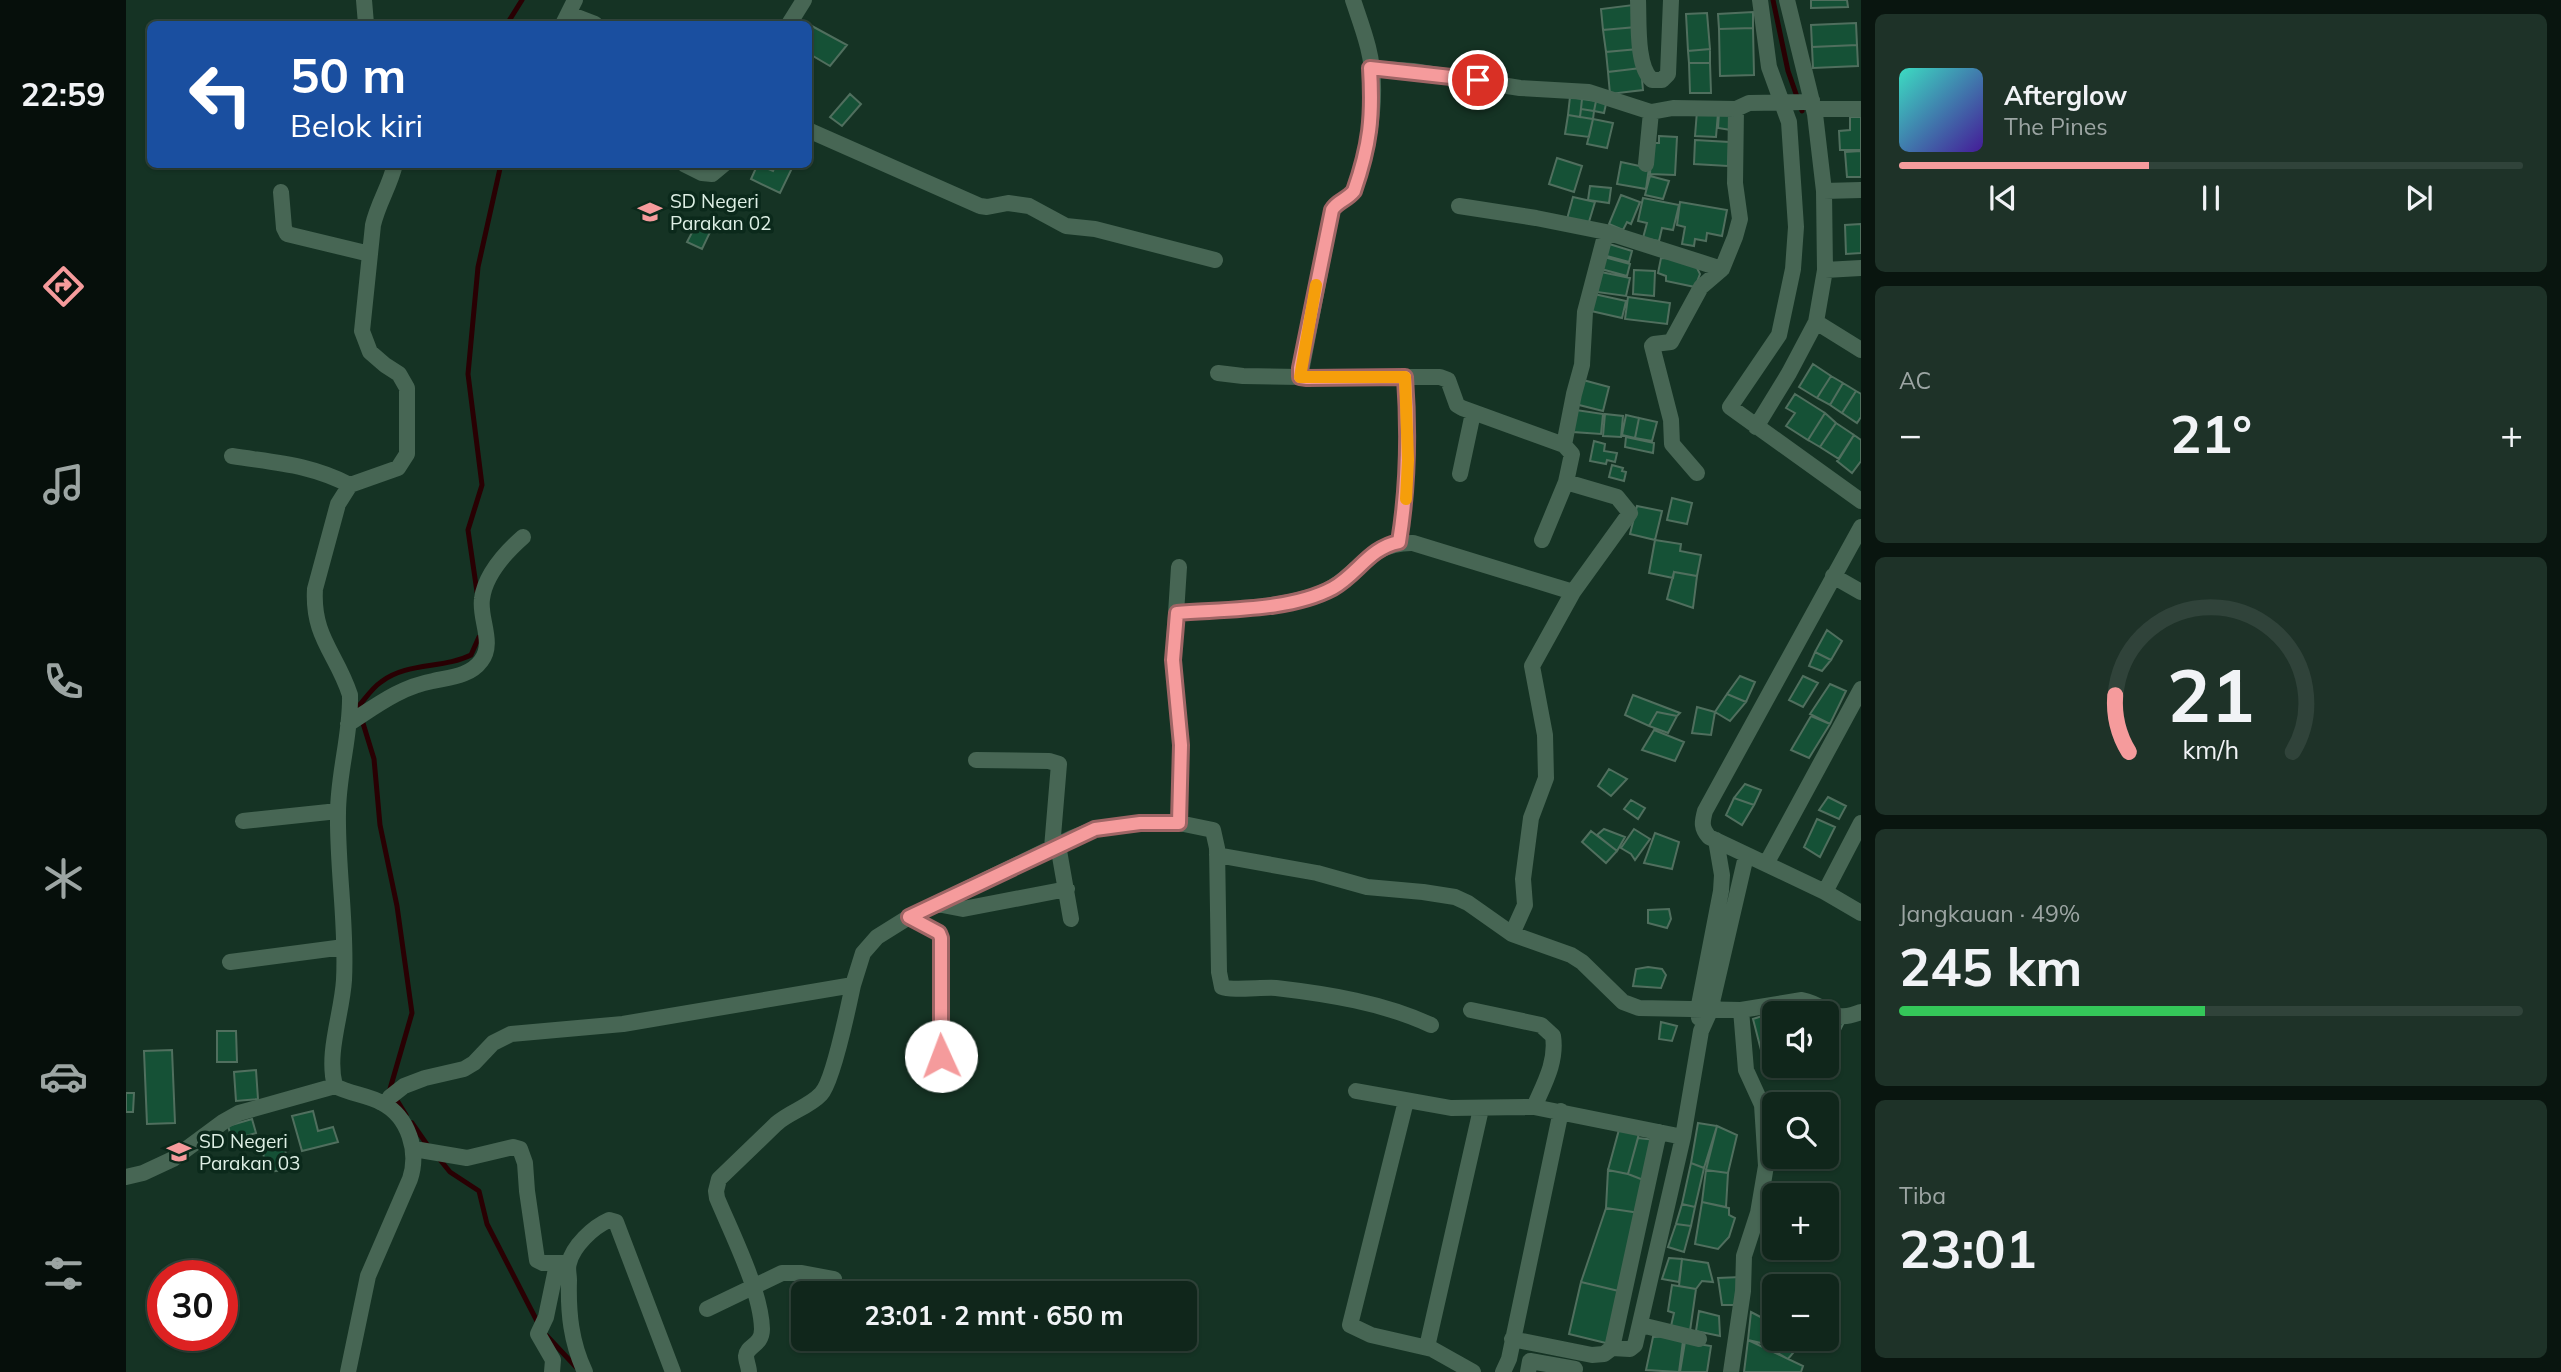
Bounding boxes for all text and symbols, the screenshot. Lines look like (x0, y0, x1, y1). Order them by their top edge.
text: 50 m (290, 44, 406, 105)
icon: left (175, 49, 266, 140)
pin (1448, 50, 1508, 110)
icon: arrive (1459, 61, 1497, 99)
text: 22:59 (21, 74, 105, 114)
text: Afterglow (2004, 79, 2127, 112)
text: Belok kiri (290, 105, 423, 145)
text: The Pines (2004, 112, 2108, 141)
icon: previous (1984, 179, 2022, 217)
icon: pause (2192, 179, 2230, 217)
icon: next (2400, 179, 2438, 217)
place label: SD Negeri Parakan 02 (670, 189, 772, 235)
school or university icon: SD Negeri Parakan 02 (636, 198, 664, 226)
icon: directions (39, 262, 88, 311)
text: AC (1899, 366, 1931, 395)
text: 21° (2170, 401, 2252, 466)
text: − (1899, 410, 1922, 458)
text: + (2500, 410, 2523, 458)
icon: music (39, 460, 88, 509)
text: 21 (2167, 649, 2255, 740)
icon: phone (39, 657, 88, 706)
text: km/h (2183, 734, 2239, 765)
icon: climate (39, 854, 88, 903)
text: Jangkauan · 49% (1899, 899, 2080, 928)
text: 245 km (1899, 934, 2082, 999)
map controls (1762, 1001, 1839, 1351)
button: sound (1762, 1001, 1839, 1078)
position arrow (904, 1019, 978, 1093)
icon: car (39, 1052, 88, 1101)
button: search (1762, 1092, 1839, 1169)
place label: SD Negeri Parakan 03 (199, 1129, 301, 1175)
school or university icon: SD Negeri Parakan 03 (165, 1138, 193, 1166)
text: Tiba (1899, 1181, 1946, 1210)
button: + (1762, 1183, 1839, 1260)
text: 23:01 (1899, 1216, 2037, 1281)
icon: filters (39, 1249, 88, 1298)
speed limit sign: 30 (147, 1260, 238, 1351)
button: − (1762, 1274, 1839, 1351)
text: 23:01 · 2 mnt · 650 m (864, 1299, 1124, 1332)

